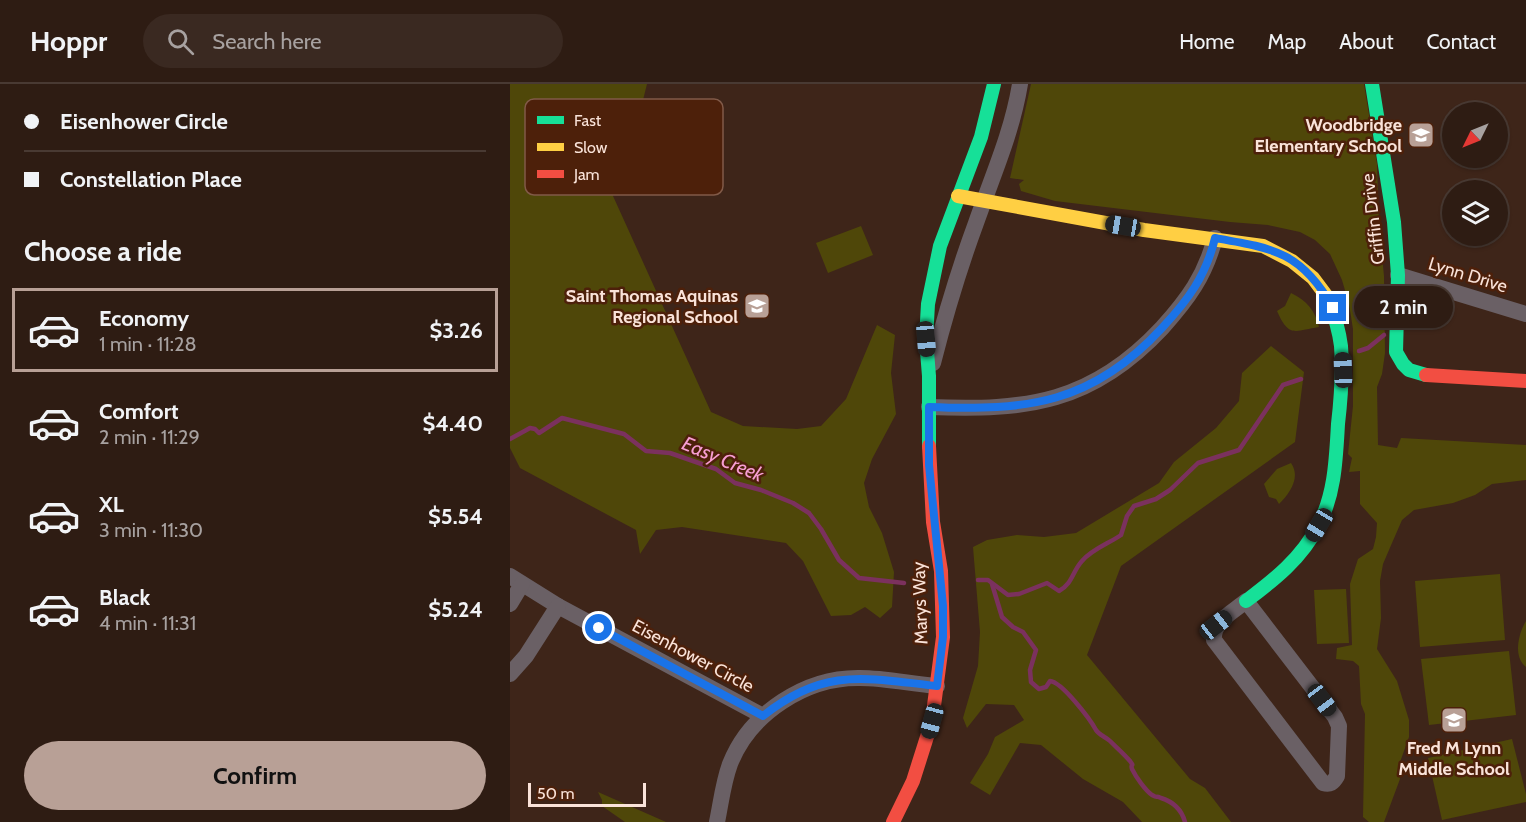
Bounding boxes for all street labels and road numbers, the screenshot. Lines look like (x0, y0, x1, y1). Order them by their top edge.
street label: Griffin Drive (1356, 172, 1390, 266)
street label: Lynn Drive (1426, 253, 1510, 297)
street label: Marys Way (908, 561, 932, 645)
street label: Eisenhower Circle (628, 615, 758, 697)

